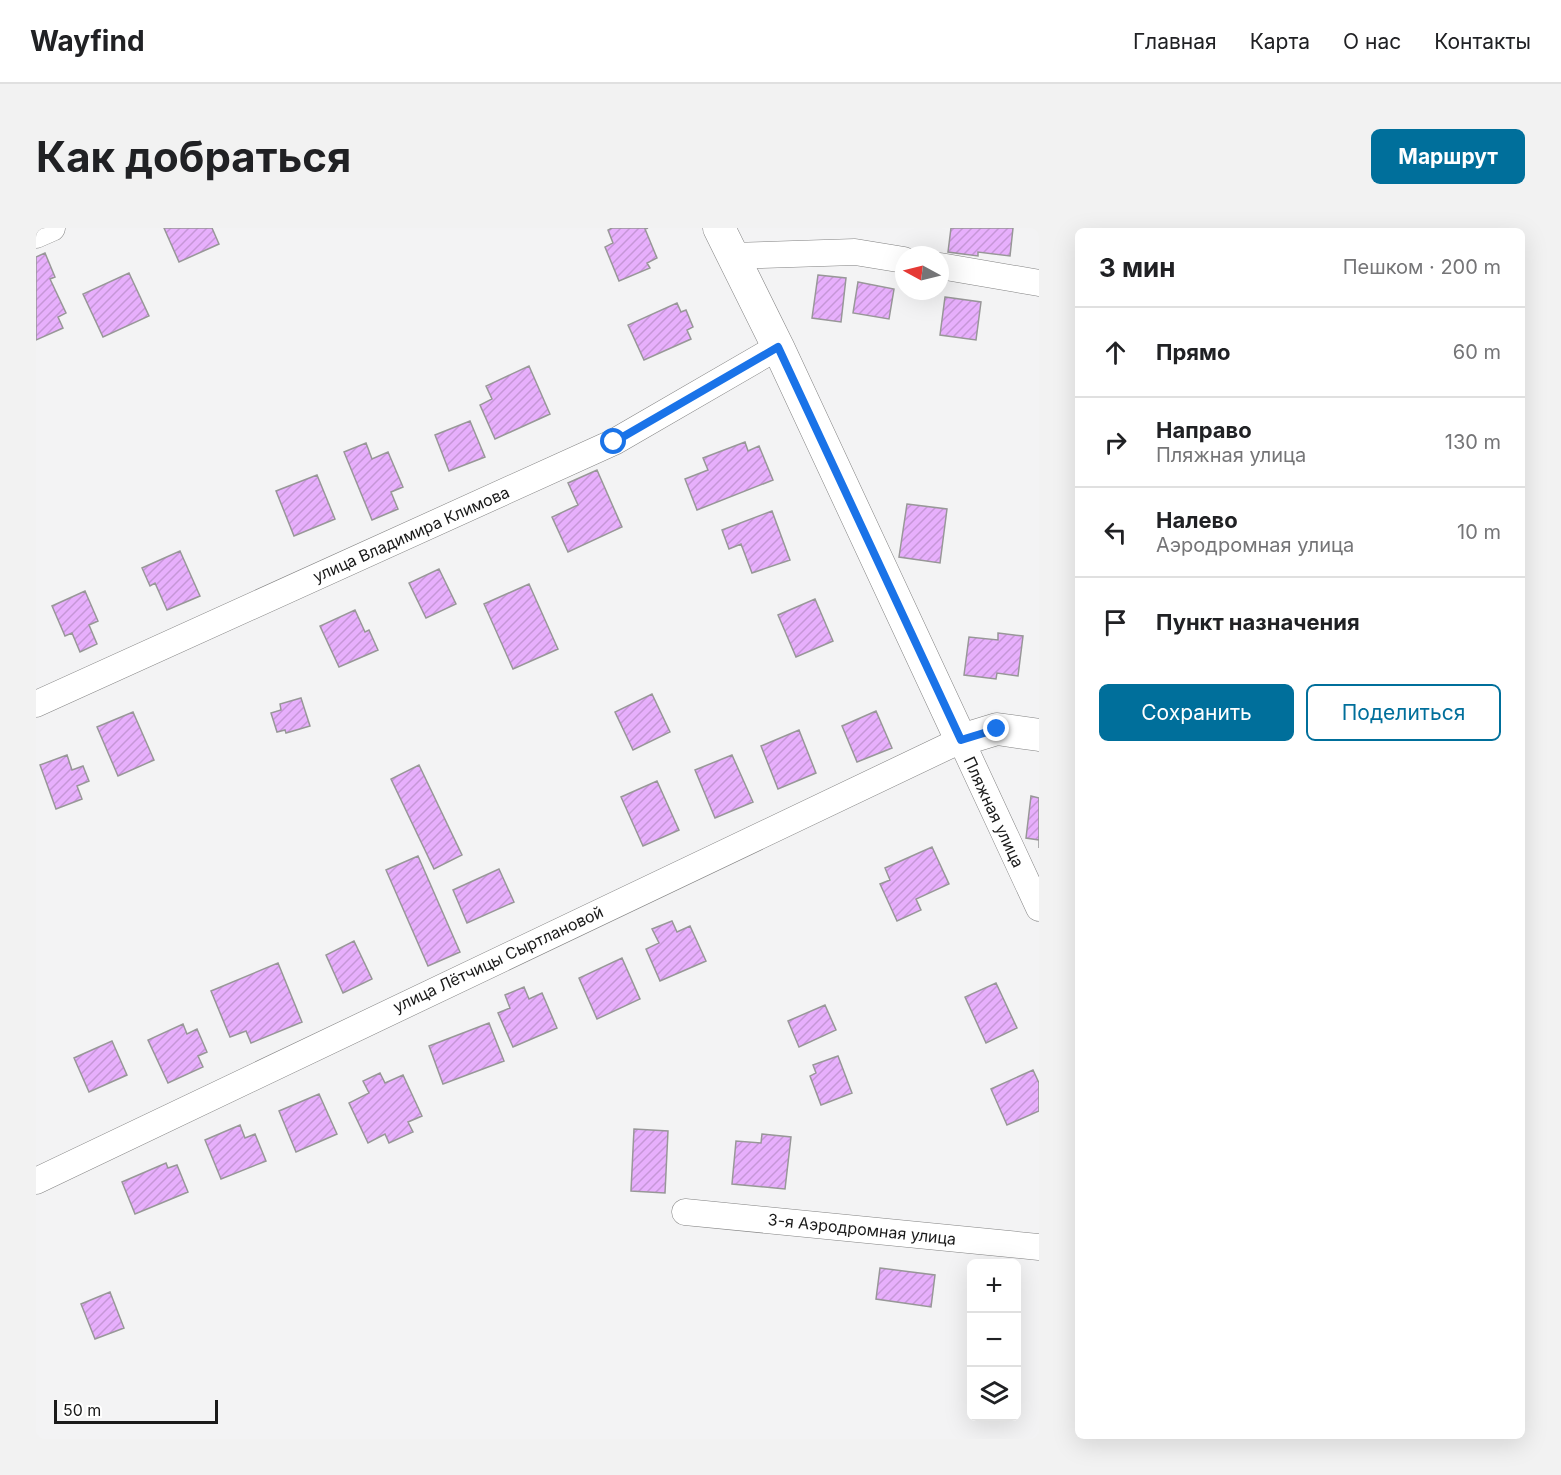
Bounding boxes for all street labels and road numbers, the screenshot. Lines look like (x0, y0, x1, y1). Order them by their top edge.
street label: улица Владимира Климова (310, 482, 512, 586)
street label: Пляжная улица (960, 753, 1028, 871)
street label: улица Лётчицы Сыртлановой (390, 901, 606, 1017)
street label: 3-я Аэродромная улица (767, 1209, 957, 1249)

